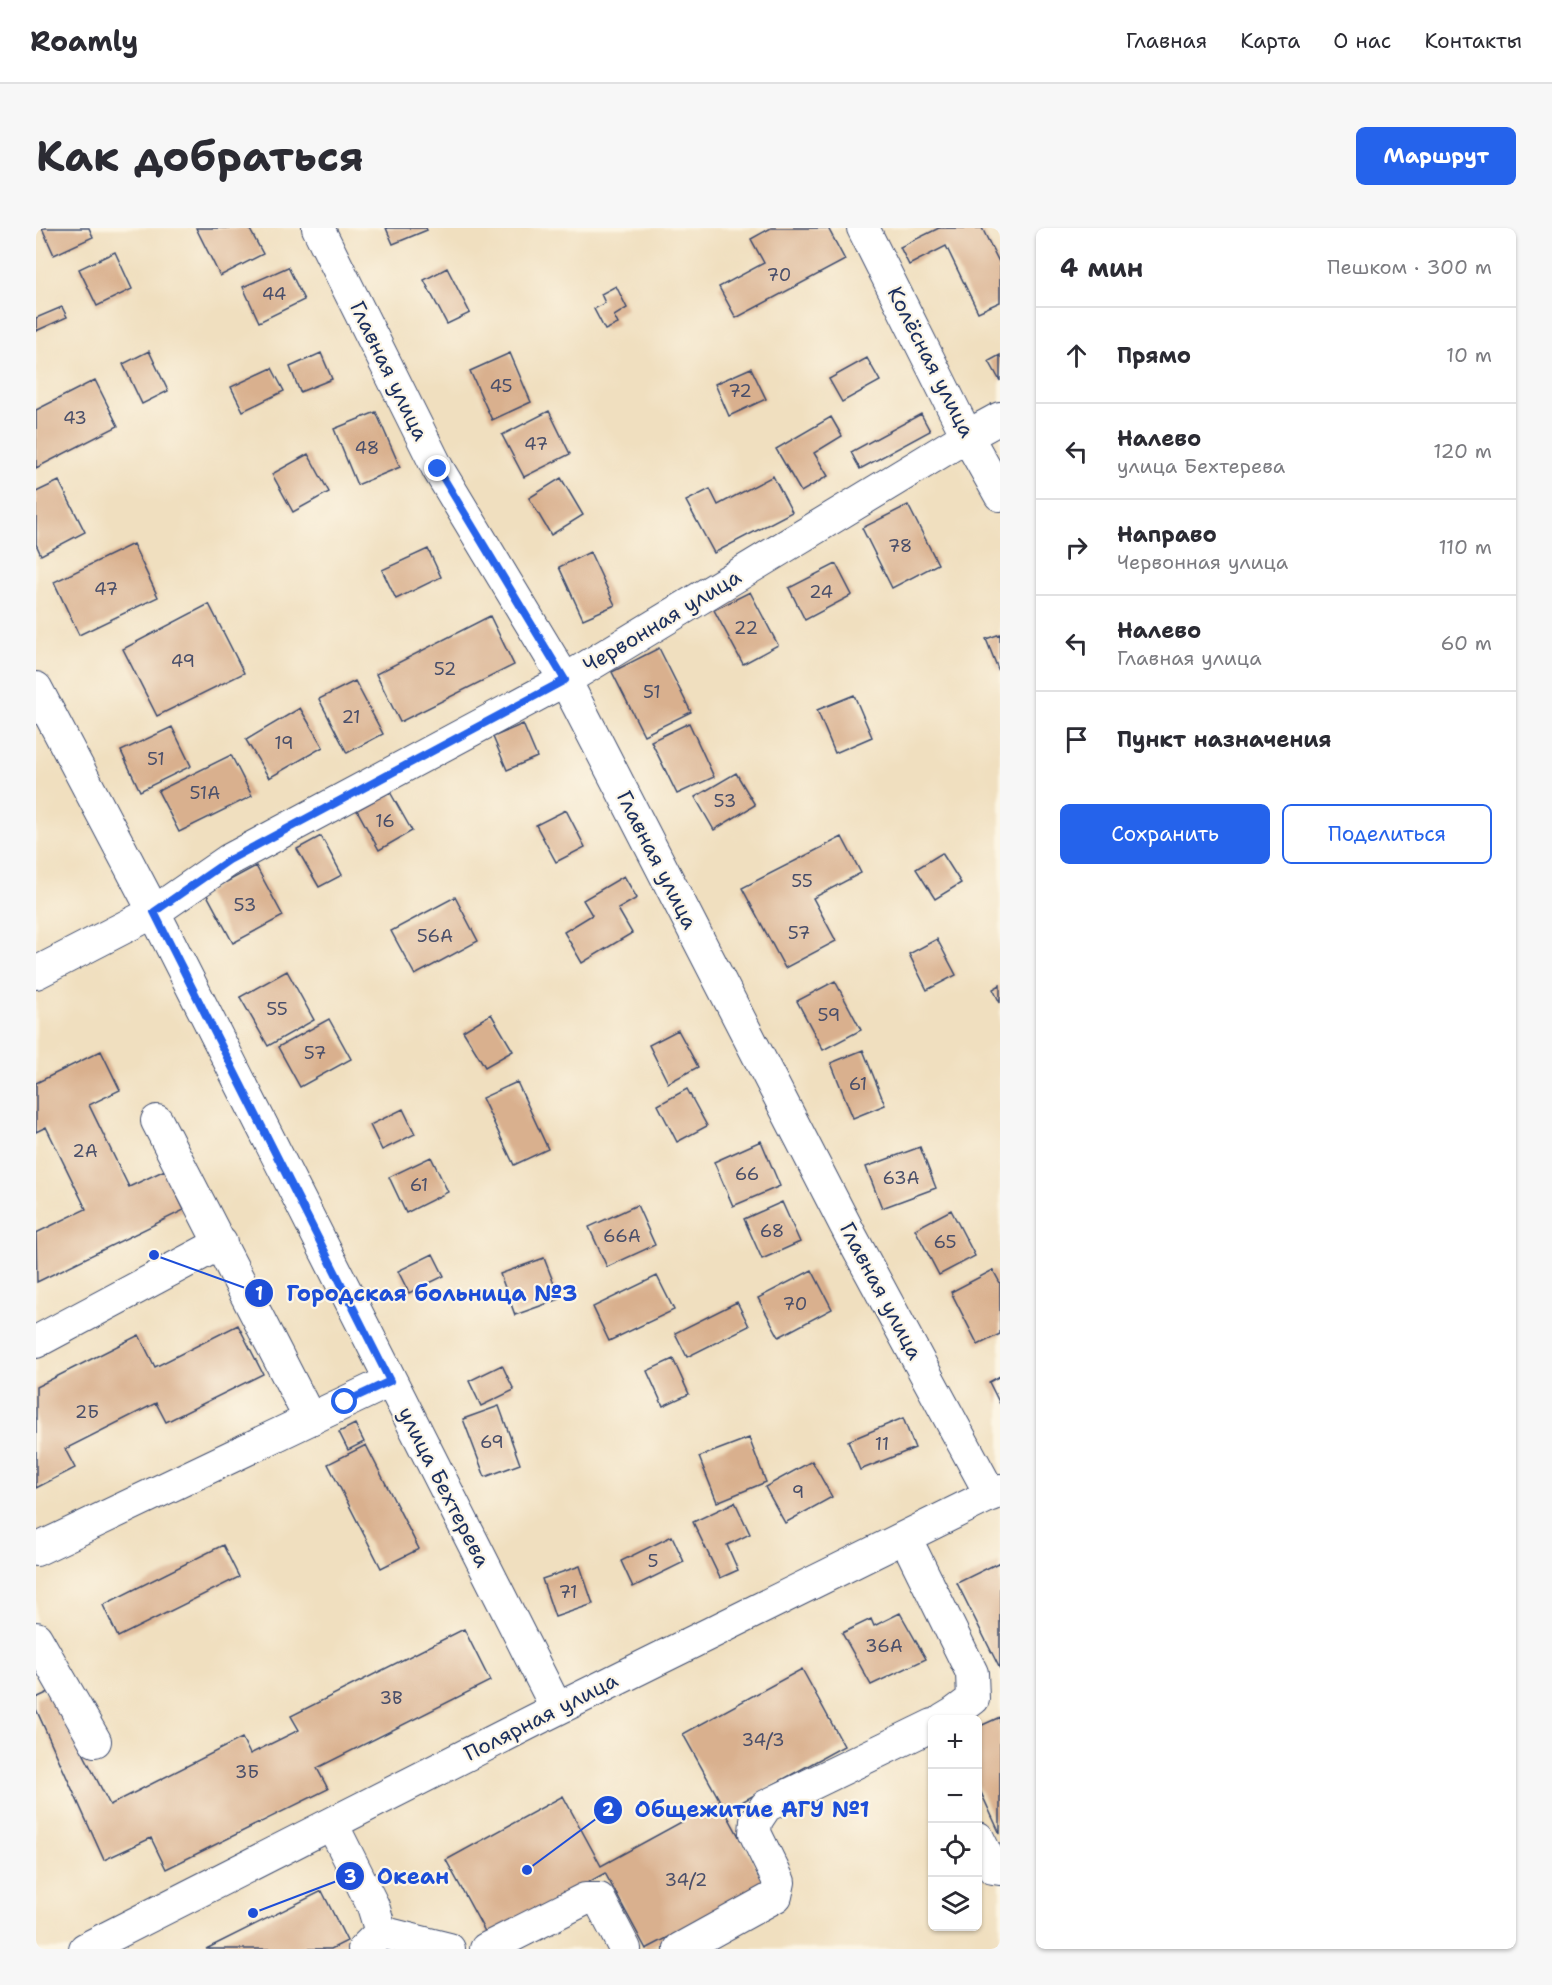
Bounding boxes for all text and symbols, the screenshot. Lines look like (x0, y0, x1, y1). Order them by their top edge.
text: Roamly (30, 22, 138, 60)
text: Главная (1126, 27, 1207, 55)
text: Карта (1240, 27, 1300, 55)
text: О нас (1333, 27, 1391, 55)
text: Контакты (1424, 27, 1522, 55)
button: Маршрут (1356, 127, 1516, 185)
text: Как добраться (36, 128, 364, 184)
text: 4 мин (1060, 250, 1143, 285)
text: Пешком · 300 m (1327, 254, 1492, 280)
house number: 70 (767, 263, 791, 287)
house number: 44 (262, 282, 286, 306)
street label: Колёсная улица (881, 282, 981, 442)
street label: Главная улица (343, 297, 435, 445)
icon: ahead (1060, 339, 1093, 372)
text: Прямо (1117, 341, 1191, 370)
text: 10 m (1446, 342, 1492, 368)
house number: 45 (489, 374, 513, 398)
house number: 72 (728, 379, 752, 403)
house number: 43 (63, 406, 87, 430)
text: Налево (1117, 424, 1201, 453)
house number: 47 (524, 432, 548, 456)
icon: left (1060, 435, 1093, 468)
house number: 48 (355, 436, 379, 460)
text: 120 m (1433, 438, 1492, 464)
text: улица Бехтерева (1117, 453, 1285, 479)
route end (424, 455, 450, 481)
text: Направо (1117, 520, 1217, 549)
icon: right (1060, 531, 1093, 564)
house number: 78 (888, 534, 912, 558)
text: 110 m (1438, 534, 1492, 560)
text: Червонная улица (1117, 549, 1288, 575)
street label: Червонная улица (578, 563, 746, 679)
house number: 47 (94, 577, 118, 601)
house number: 24 (809, 580, 833, 604)
house number: 22 (734, 616, 758, 640)
text: Налево (1117, 616, 1201, 645)
icon: left (1060, 627, 1093, 660)
text: 60 m (1440, 630, 1492, 656)
text: Главная улица (1117, 645, 1262, 671)
house number: 49 (171, 649, 195, 673)
house number: 52 (434, 657, 456, 681)
house number: 51 (643, 680, 661, 704)
house number: 21 (341, 705, 361, 729)
icon: arrive (1060, 723, 1093, 756)
text: Пункт назначения (1117, 725, 1331, 754)
house number: 19 (274, 731, 294, 755)
house number: 51 (147, 747, 165, 771)
house number: 51А (190, 781, 220, 805)
street label: Главная улица (610, 786, 704, 934)
house number: 53 (714, 789, 736, 813)
button: Сохранить (1060, 804, 1270, 864)
button: Поделиться (1282, 804, 1492, 864)
house number: 16 (375, 809, 395, 833)
house number: 55 (791, 869, 813, 893)
house number: 53 (234, 893, 256, 917)
house number: 57 (788, 921, 810, 945)
house number: 56А (417, 924, 453, 948)
house number: 55 (266, 997, 288, 1021)
house number: 59 (818, 1003, 840, 1027)
house number: 57 (304, 1041, 326, 1065)
house number: 61 (849, 1072, 867, 1096)
house number: 2А (72, 1139, 98, 1163)
house number: 66 (735, 1162, 759, 1186)
house number: 63А (882, 1166, 920, 1190)
house number: 61 (410, 1173, 428, 1197)
street label: Главная улица (833, 1217, 929, 1365)
house number: 68 (760, 1219, 784, 1243)
house number: 66А (603, 1224, 641, 1248)
house number: 65 (934, 1230, 956, 1254)
callout: Городская больница №3 (244, 1273, 589, 1313)
text: Городская больница №3 (287, 1279, 577, 1308)
text: 1 (255, 1282, 263, 1306)
house number: 70 (783, 1292, 807, 1316)
route start (331, 1388, 357, 1414)
house number: 2Б (75, 1400, 99, 1424)
street label: улица Бехтерева (391, 1402, 497, 1572)
house number: 69 (480, 1430, 504, 1454)
house number: 11 (875, 1432, 889, 1456)
house number: 9 (792, 1480, 804, 1504)
house number: 5 (647, 1549, 659, 1573)
house number: 71 (558, 1580, 578, 1604)
house number: 36А (865, 1634, 903, 1658)
street label: Полярная улица (459, 1666, 623, 1768)
house number: 3В (379, 1686, 403, 1710)
map controls (928, 1715, 982, 1931)
button: + (928, 1715, 982, 1769)
house number: 34/3 (741, 1728, 785, 1752)
house number: 3Б (235, 1760, 259, 1784)
button: − (928, 1769, 982, 1823)
callout: Общежитие АГУ №1 (593, 1790, 882, 1830)
text: Общежитие АГУ №1 (634, 1795, 870, 1824)
text: 2 (602, 1798, 615, 1822)
button: locate (928, 1823, 982, 1877)
callout: Океан (335, 1856, 461, 1896)
text: Океан (377, 1862, 449, 1891)
text: 3 (344, 1865, 356, 1889)
house number: 34/2 (665, 1868, 707, 1892)
button: layers (928, 1877, 982, 1931)

